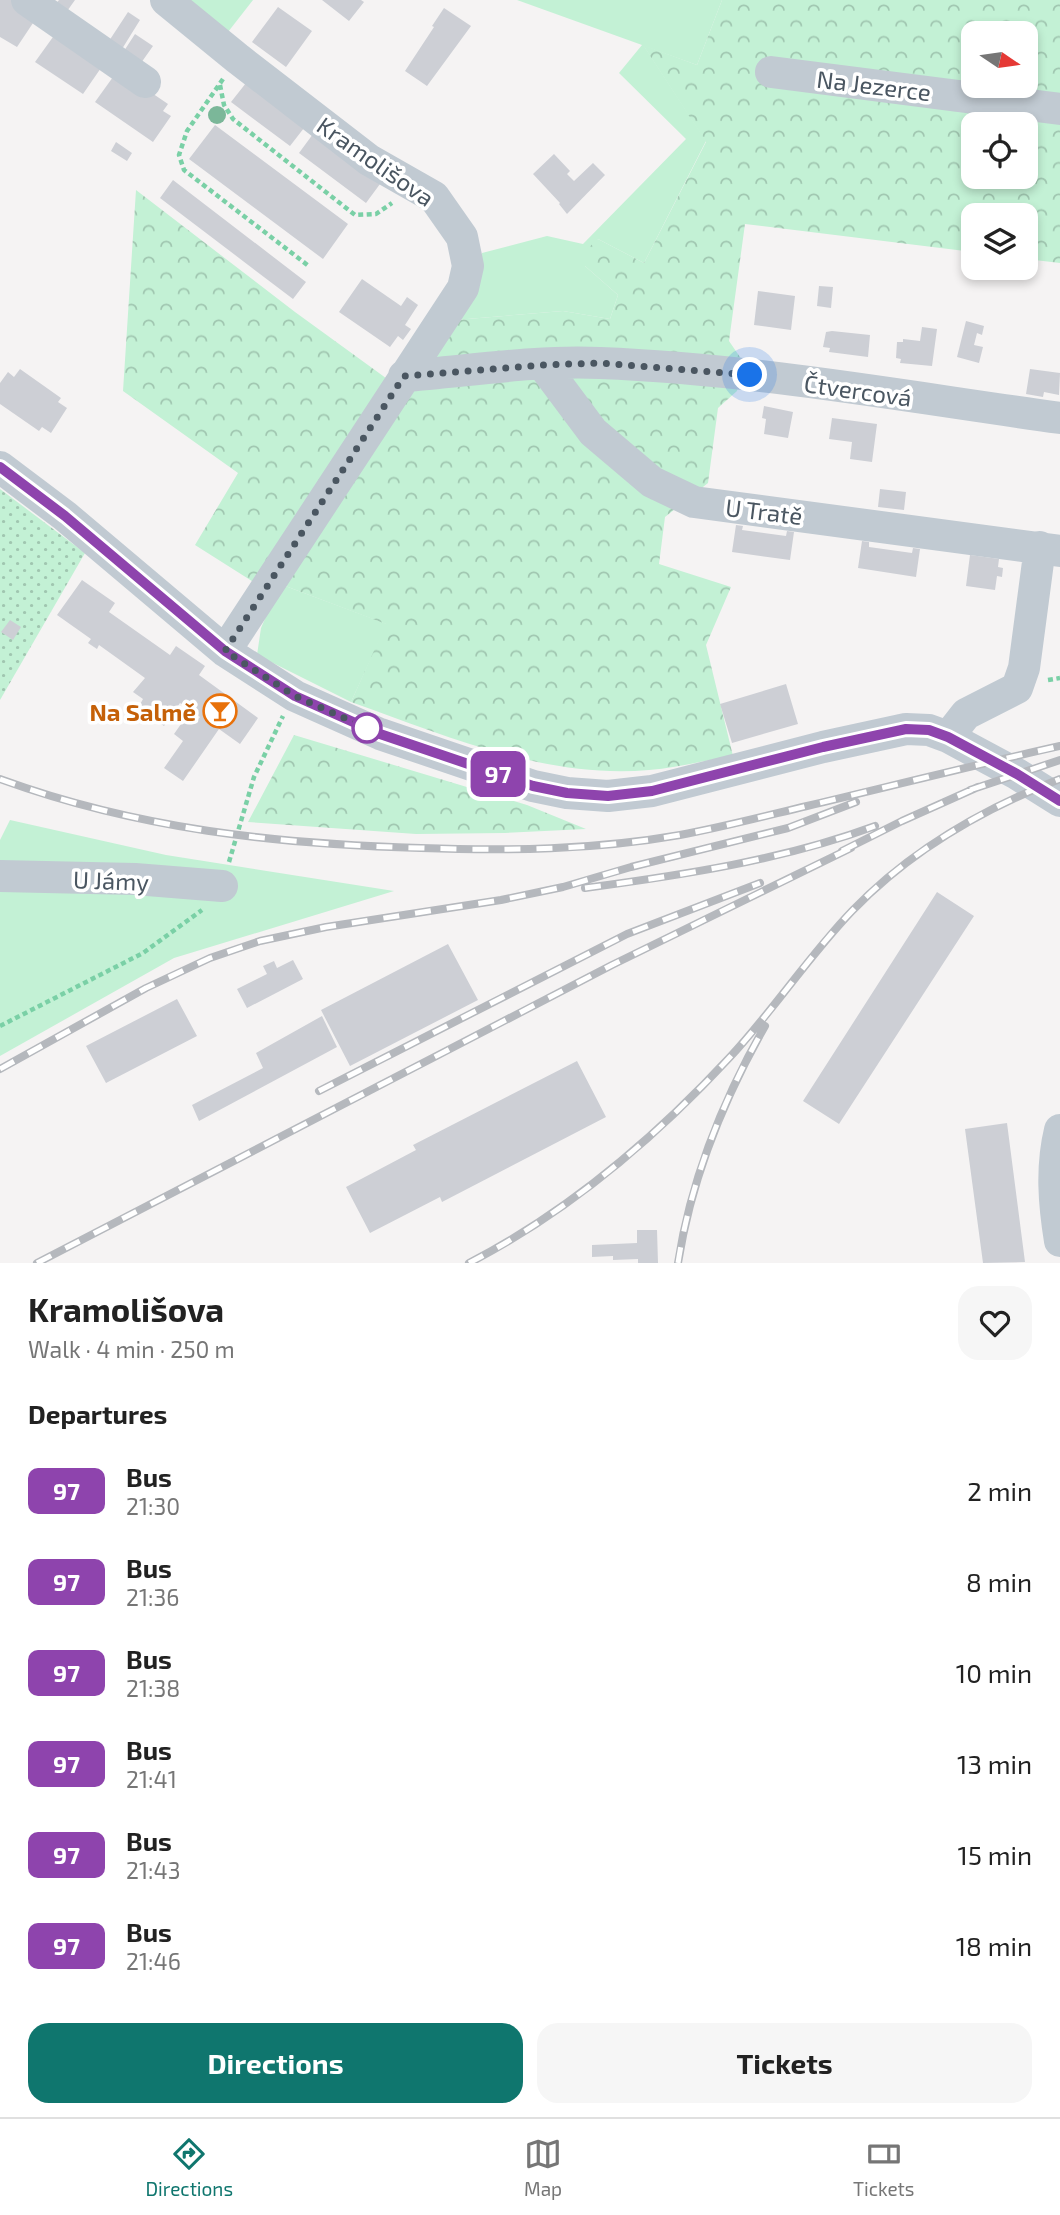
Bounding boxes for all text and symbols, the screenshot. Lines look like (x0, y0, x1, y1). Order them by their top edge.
north arrow (961, 21, 1038, 98)
map controls (961, 21, 1038, 280)
street label: Na Jezerce (815, 64, 933, 106)
street label: Kramolišova (312, 110, 440, 212)
button: locate (961, 112, 1038, 189)
button: layers (961, 203, 1038, 280)
your location (732, 357, 767, 392)
street label: Čtvercová (802, 368, 914, 412)
street label: U Tratě (724, 492, 804, 530)
bar icon: Na Salmě (201, 692, 239, 730)
place label: Na Salmě (90, 697, 196, 726)
unlabelled marker (352, 713, 382, 743)
line badge: 97 (466, 751, 530, 797)
text: 97 (485, 759, 511, 788)
street label: U Jámy (73, 864, 150, 896)
button: heart (958, 1286, 1032, 1360)
text: Kramolišova (28, 1289, 224, 1329)
text: Walk · 4 min · 250 m (28, 1335, 235, 1363)
text: Departures (28, 1398, 167, 1429)
text: Bus (126, 1461, 172, 1492)
text: 2 min (967, 1475, 1032, 1506)
text: 97 (53, 1476, 80, 1505)
text: 21:30 (126, 1492, 180, 1520)
text: Bus (126, 1552, 172, 1583)
text: 8 min (966, 1566, 1032, 1597)
text: 97 (53, 1567, 80, 1596)
text: 21:36 (126, 1583, 179, 1611)
text: Bus (126, 1643, 172, 1674)
text: 10 min (956, 1657, 1032, 1688)
text: 97 (53, 1658, 80, 1687)
text: 21:38 (126, 1674, 180, 1702)
text: Bus (126, 1734, 172, 1765)
text: 13 min (957, 1748, 1032, 1779)
text: 97 (53, 1749, 80, 1778)
text: 21:41 (126, 1765, 177, 1793)
text: Bus (126, 1825, 172, 1856)
text: 15 min (958, 1839, 1032, 1870)
text: 97 (53, 1840, 80, 1869)
text: 21:43 (126, 1856, 180, 1884)
text: Bus (126, 1916, 172, 1947)
text: 18 min (956, 1930, 1032, 1961)
text: 97 (53, 1931, 80, 1960)
text: 21:46 (126, 1947, 181, 1975)
button: Directions (28, 2023, 523, 2103)
button: Tickets (537, 2023, 1032, 2103)
tab: Directions (145, 2135, 233, 2200)
tab: Map (524, 2135, 562, 2200)
tab: Tickets (853, 2135, 915, 2200)

